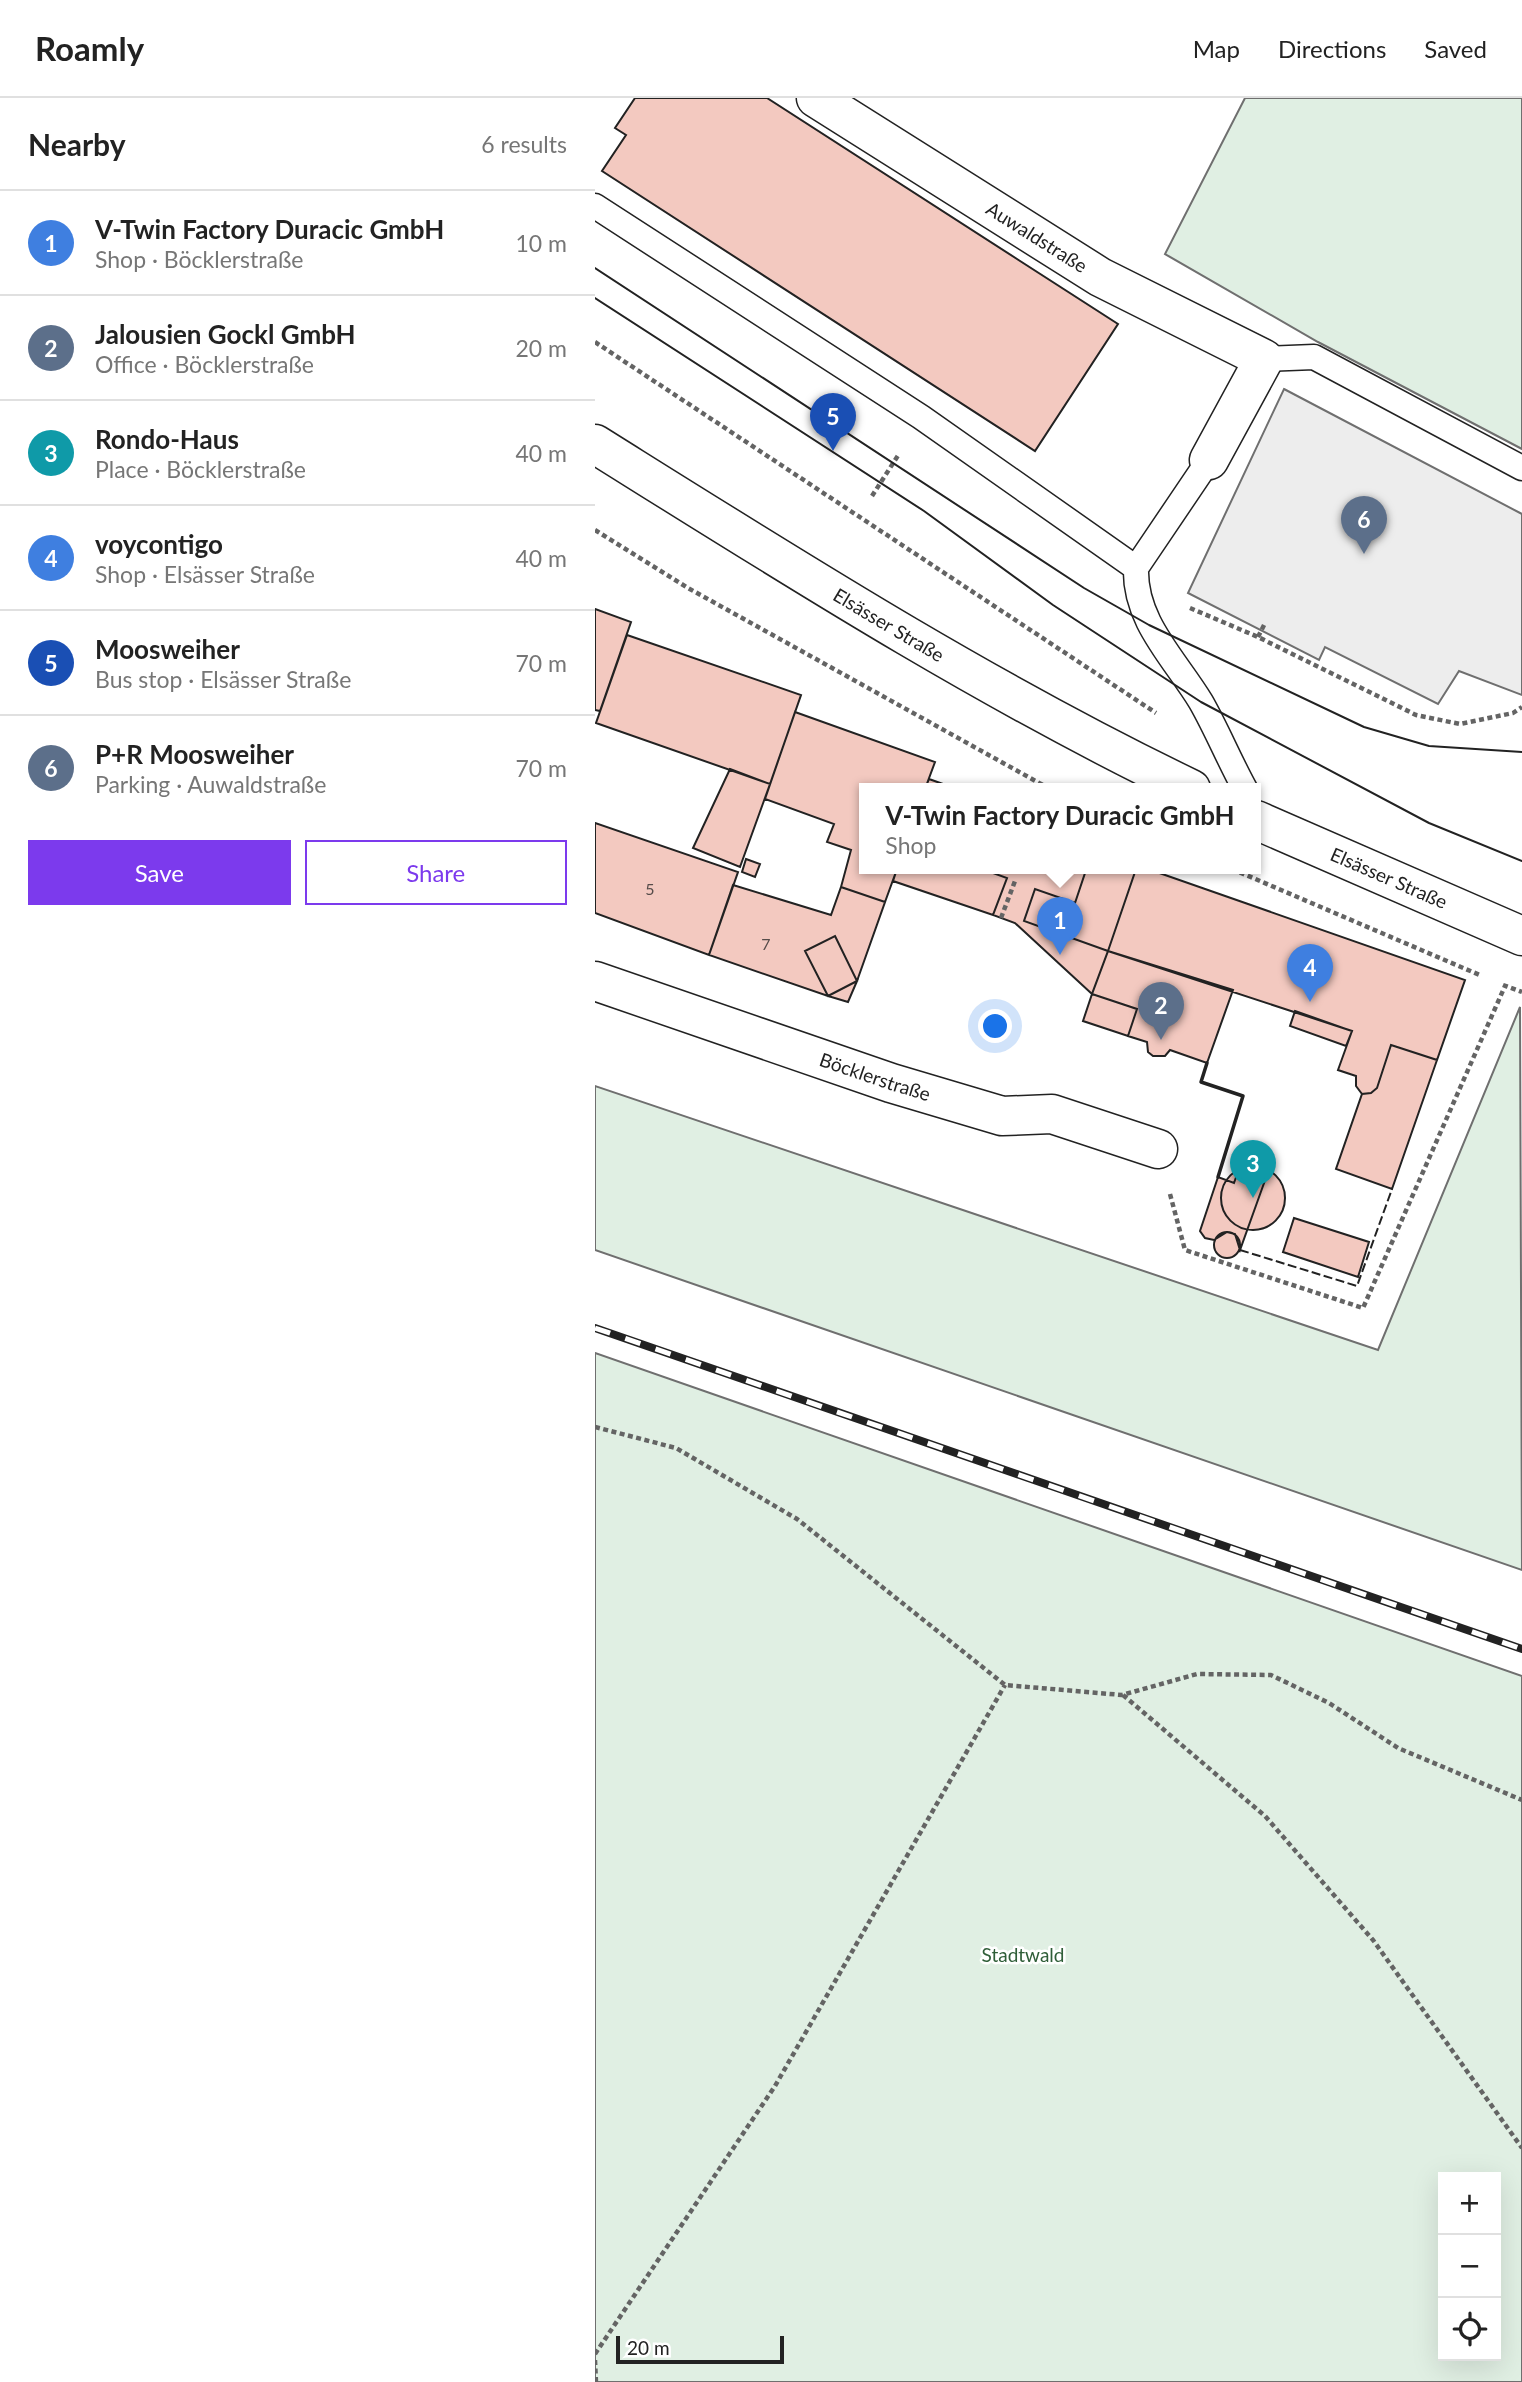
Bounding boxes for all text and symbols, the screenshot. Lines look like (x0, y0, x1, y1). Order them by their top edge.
text: Roamly (35, 28, 144, 68)
text: Map (1193, 34, 1240, 63)
text: Directions (1278, 34, 1386, 63)
text: Saved (1424, 34, 1487, 63)
text: Nearby (28, 126, 126, 162)
text: 6 results (481, 130, 567, 158)
street label: Auwaldstraße (982, 196, 1092, 277)
text: V-Twin Factory Duracic GmbH (95, 213, 444, 245)
text: 1 (44, 229, 58, 257)
text: 10 m (516, 229, 567, 257)
text: Shop · Böcklerstraße (95, 245, 303, 273)
text: Jalousien Gockl GmbH (95, 318, 356, 350)
text: 2 (44, 334, 58, 362)
text: 20 m (516, 334, 567, 362)
text: Office · Böcklerstraße (95, 350, 314, 378)
pin: 5 (810, 393, 856, 451)
text: Rondo-Haus (95, 423, 239, 455)
text: 3 (44, 439, 58, 467)
text: 40 m (516, 439, 567, 467)
text: Place · Böcklerstraße (95, 455, 306, 483)
pin: 6 (1341, 496, 1387, 554)
text: voycontigo (95, 528, 223, 560)
text: 4 (44, 544, 58, 572)
text: 40 m (516, 544, 567, 572)
text: Shop · Elsässer Straße (95, 560, 315, 588)
street label: Elsässer Straße (829, 583, 949, 666)
text: Moosweiher (95, 633, 240, 665)
text: 5 (44, 649, 58, 677)
text: 70 m (516, 649, 567, 677)
text: Bus stop · Elsässer Straße (95, 665, 351, 693)
text: P+R Moosweiher (95, 738, 294, 770)
text: 6 (44, 754, 58, 782)
text: 70 m (516, 754, 567, 782)
text: Parking · Auwaldstraße (95, 770, 326, 798)
popup (859, 783, 1261, 874)
text: V-Twin Factory Duracic GmbH (885, 799, 1235, 831)
text: Shop (885, 831, 936, 859)
button: Save (28, 840, 291, 905)
button: Share (305, 840, 567, 905)
street label: Elsässer Straße (1327, 842, 1451, 913)
house number: 5 (645, 879, 655, 898)
pin: 1 (1037, 897, 1083, 955)
house number: 7 (761, 934, 771, 953)
pin: 4 (1287, 944, 1333, 1002)
pin: 2 (1138, 982, 1184, 1040)
your location (978, 1009, 1012, 1043)
street label: Böcklerstraße (817, 1047, 933, 1105)
pin: 3 (1230, 1140, 1276, 1198)
park label: Stadtwald (982, 1943, 1064, 1966)
map controls (1438, 2172, 1501, 2361)
button: + (1438, 2172, 1501, 2235)
button: − (1438, 2235, 1501, 2298)
button: locate (1438, 2298, 1501, 2361)
scale bar (616, 2333, 784, 2365)
text: 20 m (627, 2336, 670, 2359)

